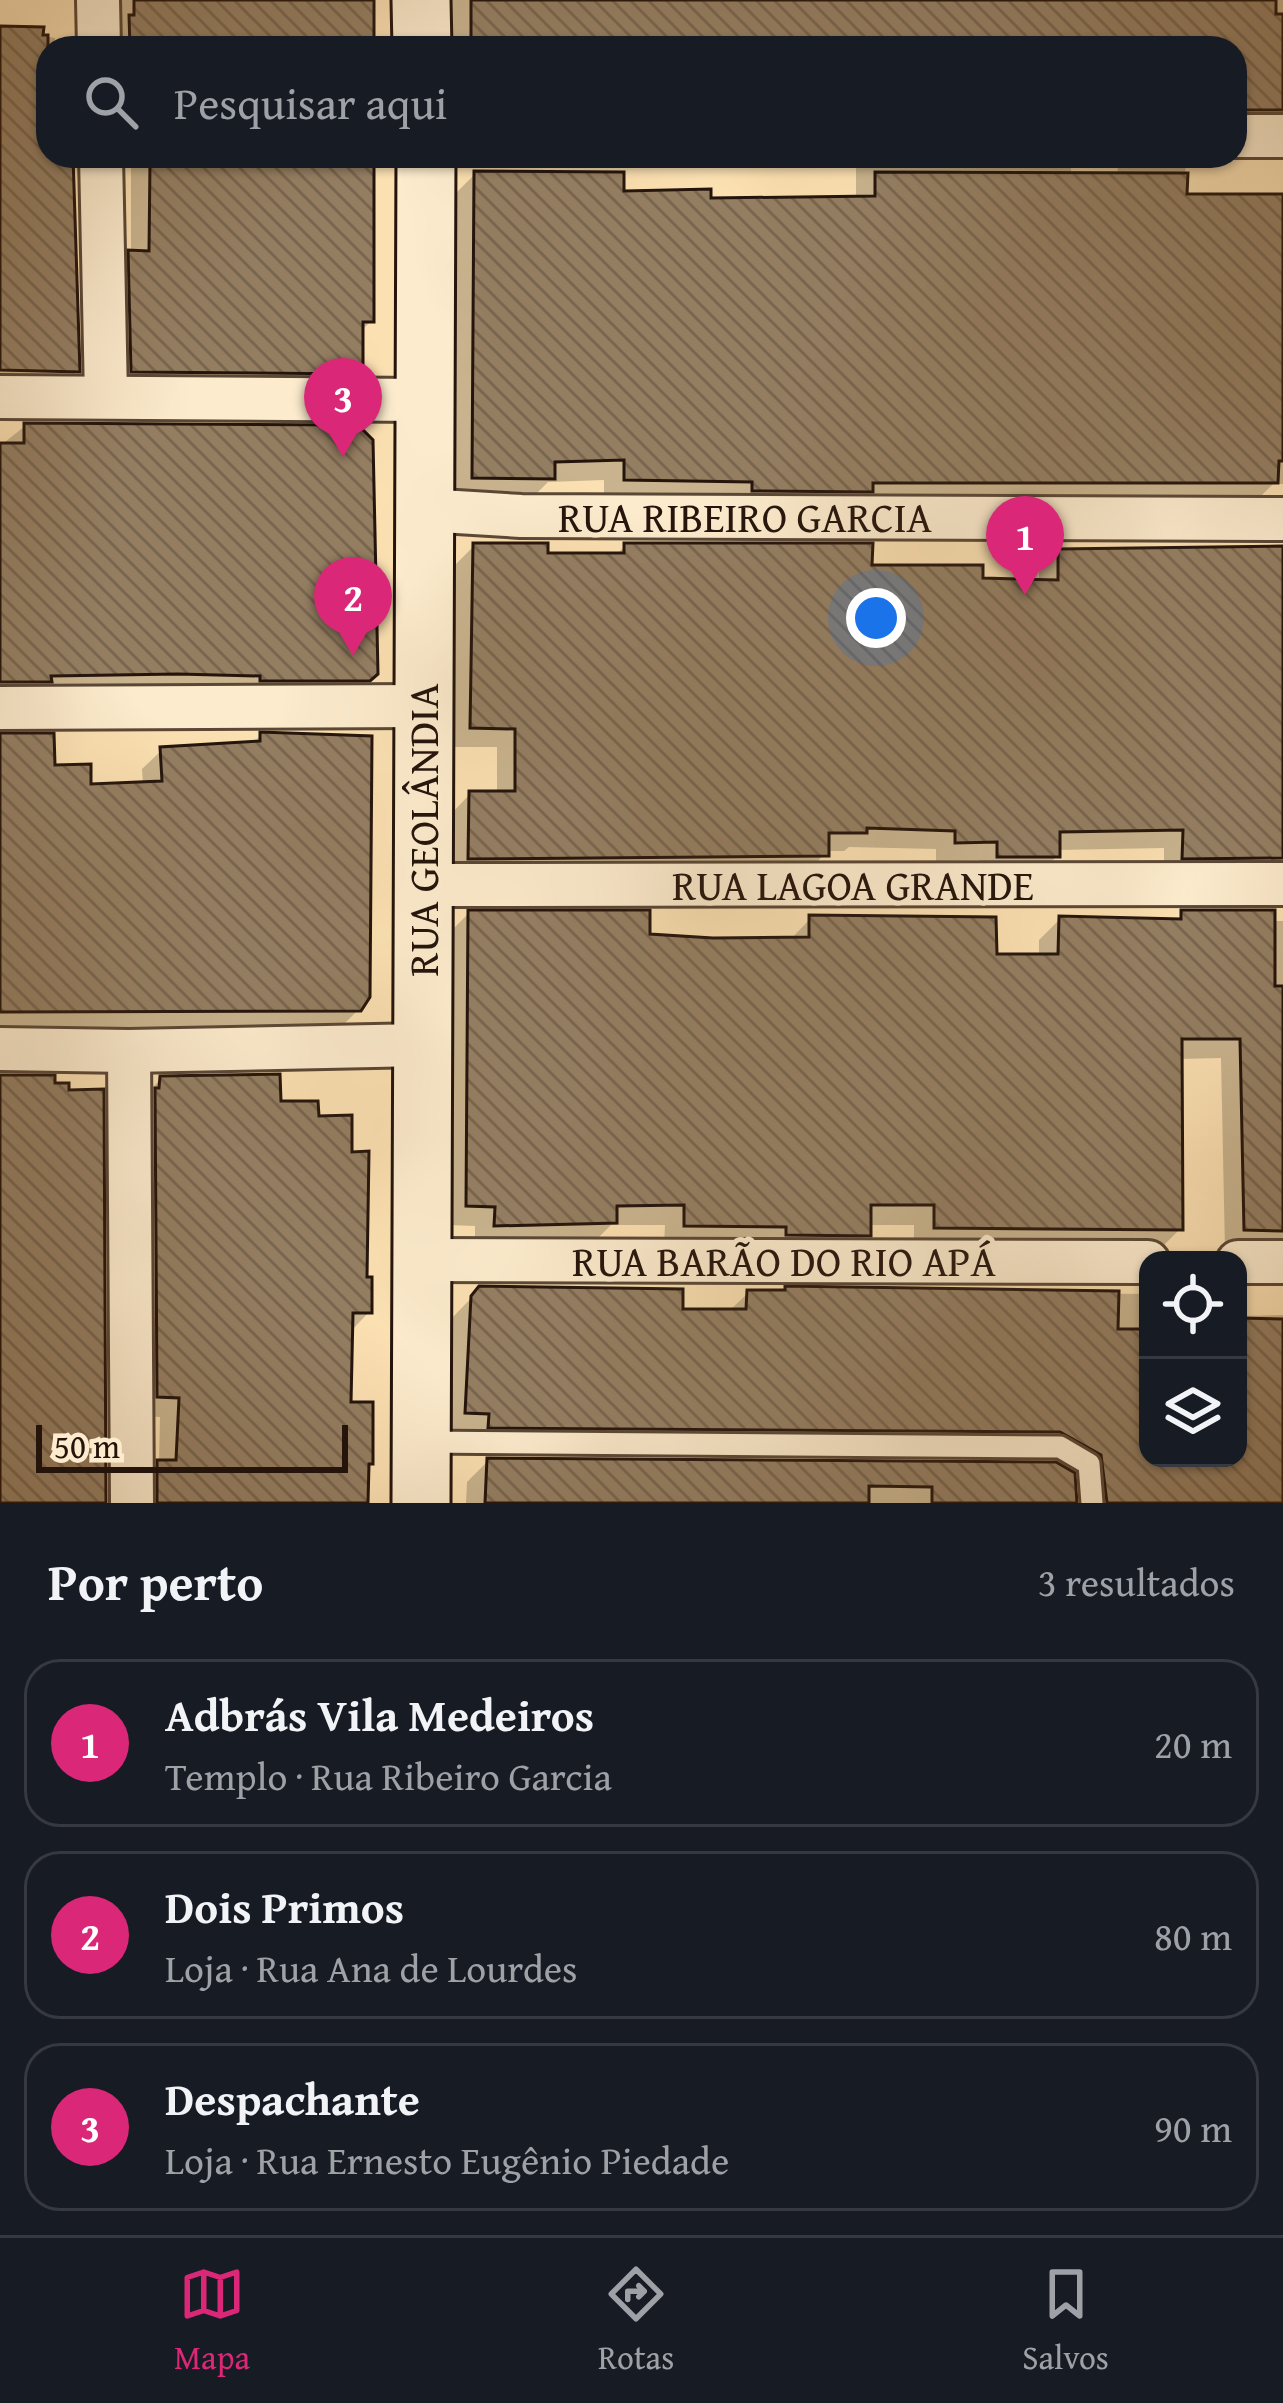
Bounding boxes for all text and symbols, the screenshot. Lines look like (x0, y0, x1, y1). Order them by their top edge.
search box (36, 36, 1247, 168)
icon: search (78, 69, 144, 135)
text: Pesquisar aqui (174, 70, 447, 135)
pin: 3 (304, 358, 382, 457)
street label: RUA RIBEIRO GARCIA (558, 486, 933, 547)
pin: 1 (986, 496, 1064, 595)
pin: 2 (314, 557, 392, 656)
your location (846, 588, 906, 648)
street label: RUA GEOLÂNDIA (392, 683, 453, 977)
street label: RUA LAGOA GRANDE (672, 854, 1034, 915)
street label: RUA BARÃO DO RIO APÁ (572, 1230, 996, 1291)
map controls (1139, 1251, 1247, 1467)
button: locate (1139, 1251, 1247, 1359)
button: layers (1139, 1359, 1247, 1467)
scale bar (36, 1419, 348, 1472)
text: 50 m (54, 1422, 120, 1470)
text: Por perto (48, 1544, 263, 1619)
text: 3 resultados (1038, 1553, 1235, 1610)
text: Adbrás Vila Medeiros (165, 1682, 594, 1747)
text: 1 (80, 1715, 100, 1772)
text: 20 m (1154, 1715, 1232, 1772)
text: Templo · Rua Ribeiro Garcia (165, 1747, 612, 1804)
text: Dois Primos (165, 1874, 404, 1939)
text: 2 (80, 1907, 100, 1964)
text: 80 m (1154, 1907, 1232, 1964)
text: Loja · Rua Ana de Lourdes (165, 1939, 578, 1996)
text: Despachante (165, 2066, 420, 2131)
text: 3 (80, 2099, 100, 2156)
text: 90 m (1154, 2099, 1232, 2156)
text: Loja · Rua Ernesto Eugênio Piedade (165, 2131, 729, 2188)
tab: Mapa (174, 2261, 250, 2381)
tab: Rotas (598, 2261, 674, 2381)
tab: Salvos (1022, 2261, 1109, 2381)

